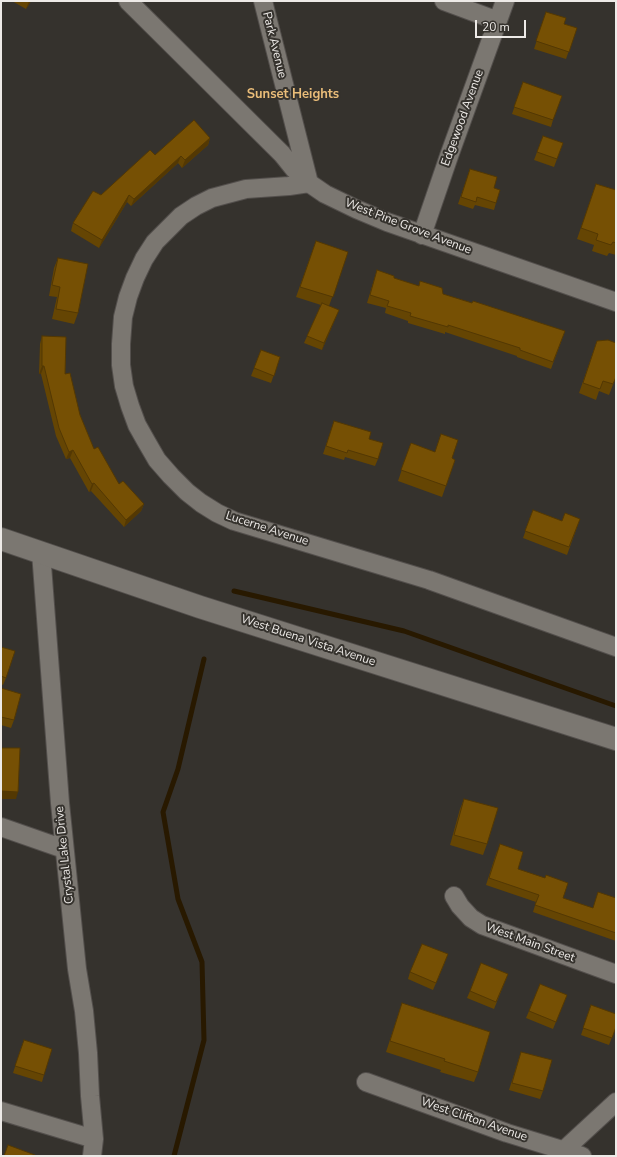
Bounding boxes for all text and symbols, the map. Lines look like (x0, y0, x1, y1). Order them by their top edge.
street label: Park Avenue (259, 10, 289, 80)
scale bar (477, 12, 528, 38)
text: 20 m (482, 19, 510, 35)
street label: Edgewood Avenue (439, 68, 487, 168)
district label: Sunset Heights (247, 87, 339, 103)
street label: West Pine Grove Avenue (343, 196, 473, 258)
street label: Lucerne Avenue (224, 509, 310, 549)
street label: West Buena Vista Avenue (239, 612, 377, 670)
street label: Crystal Lake Drive (53, 805, 77, 905)
street label: West Main Street (483, 920, 577, 966)
street label: West Clifton Avenue (419, 1095, 529, 1145)

